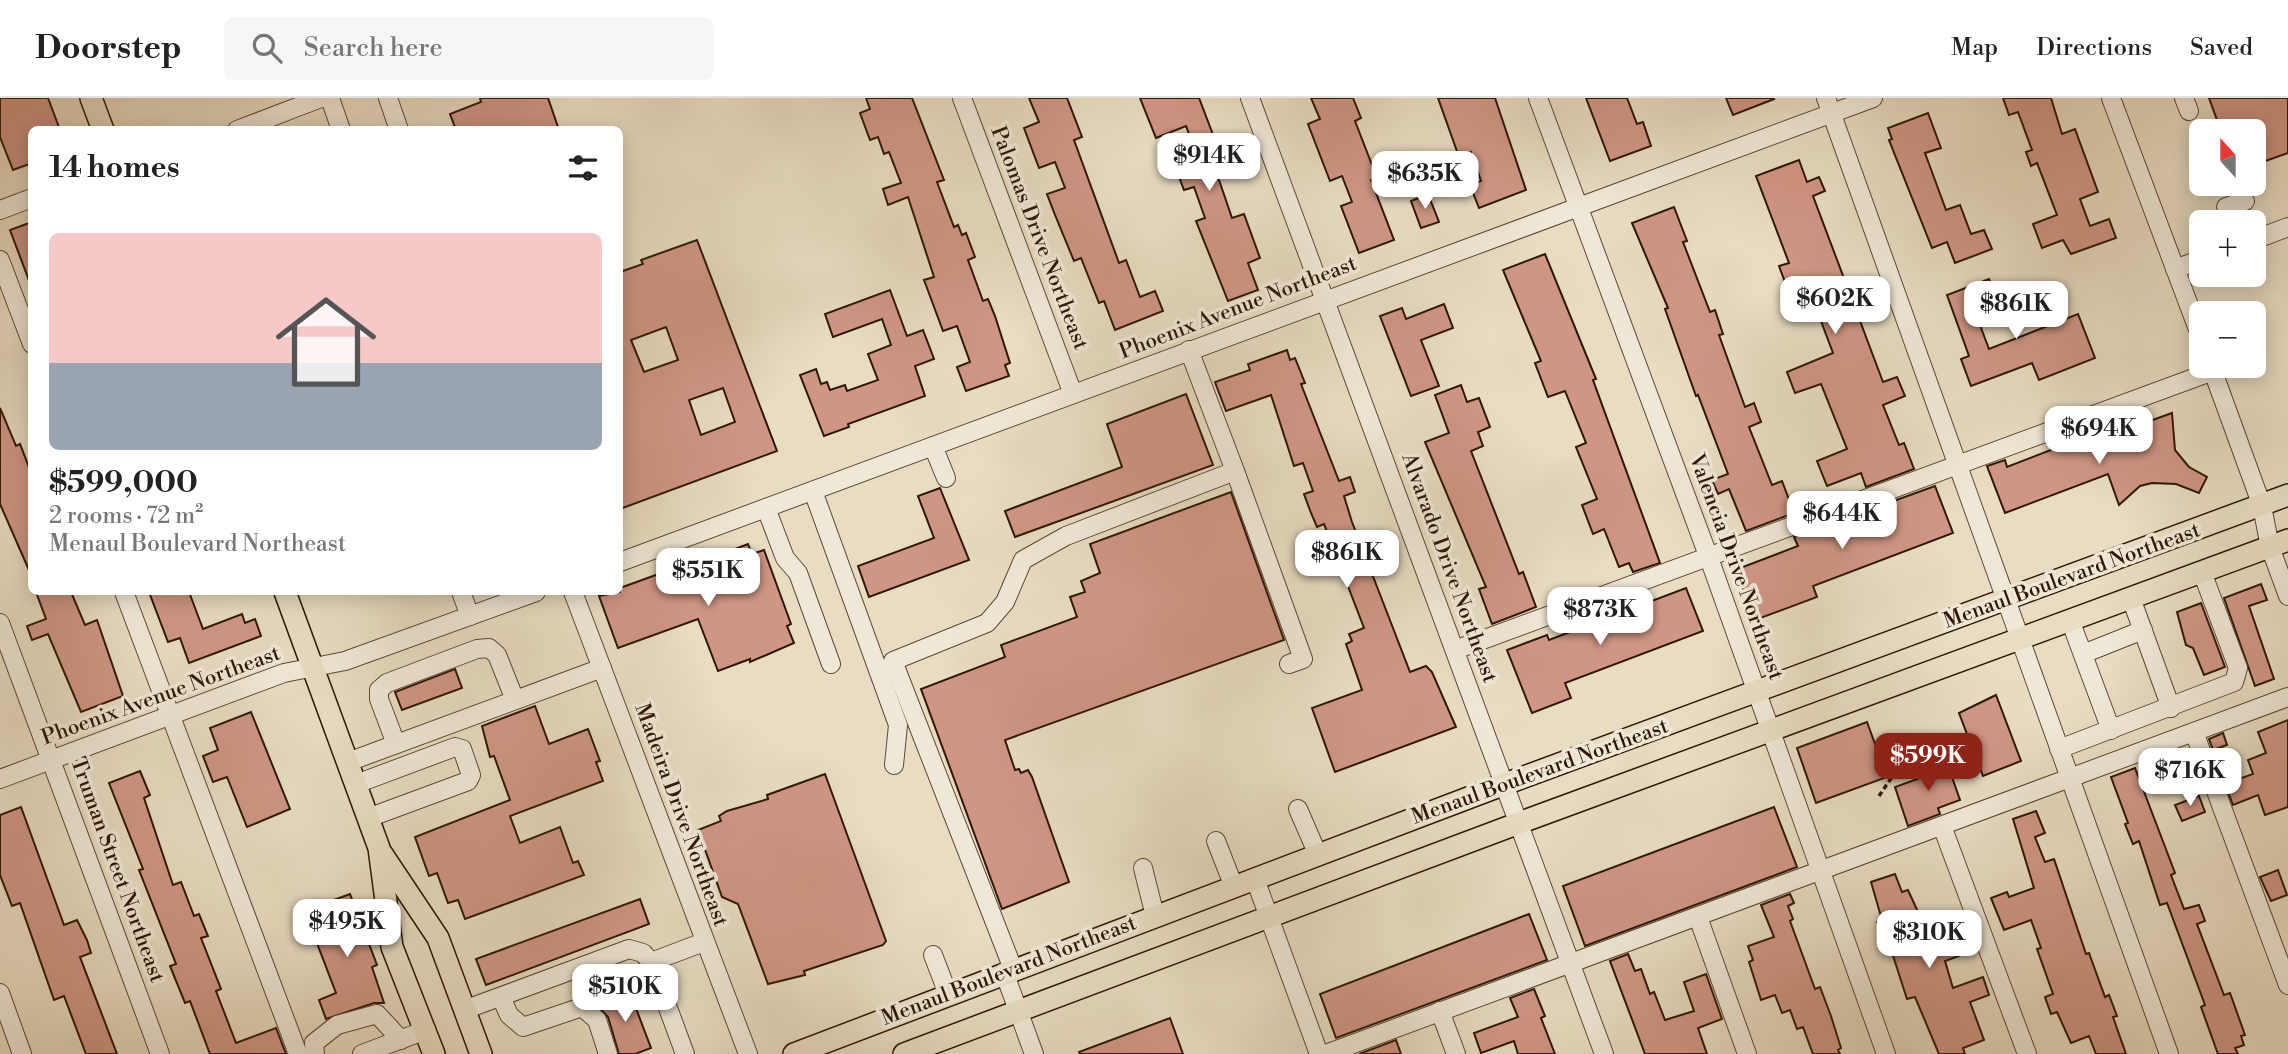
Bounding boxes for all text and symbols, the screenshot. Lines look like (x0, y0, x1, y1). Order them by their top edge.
search box (224, 17, 714, 80)
text: Doorstep (35, 28, 182, 69)
icon: search (248, 29, 286, 67)
text: Search here (304, 32, 443, 64)
text: Map (1951, 33, 1998, 63)
text: Directions (2036, 33, 2152, 63)
text: Saved (2190, 33, 2253, 63)
north arrow (2189, 119, 2266, 196)
map controls (2189, 119, 2266, 378)
street label: Palomas Drive Northeast (984, 123, 1094, 354)
pin: $914K (1160, 134, 1258, 193)
text: $914K (1173, 142, 1245, 170)
text: 14 homes (49, 149, 180, 187)
icon: filters (564, 149, 602, 187)
pin: $635K (1376, 152, 1474, 211)
text: $635K (1388, 160, 1462, 188)
button: + (2189, 210, 2266, 287)
street label: Phoenix Avenue Northeast (1116, 250, 1361, 365)
pin: $602K (1786, 276, 1884, 336)
icon: home (263, 279, 389, 405)
pin: $861K (1967, 282, 2065, 341)
text: $602K (1796, 285, 1874, 313)
text: $861K (1980, 290, 2052, 318)
button: − (2189, 301, 2266, 378)
pin: $694K (2050, 406, 2148, 466)
text: $694K (2061, 415, 2137, 443)
street label: Alvarado Drive Northeast (1395, 449, 1503, 687)
street label: Valencia Drive Northeast (1683, 450, 1789, 684)
text: $599,000 (49, 464, 198, 502)
pin: $644K (1793, 491, 1891, 551)
text: $644K (1803, 500, 1881, 528)
text: 2 rooms · 72 m² (49, 502, 203, 530)
street label: Menaul Boulevard Northeast (1940, 517, 2204, 635)
text: Menaul Boulevard Northeast (49, 530, 346, 558)
pin: $861K (1298, 531, 1396, 590)
text: $861K (1311, 539, 1383, 567)
pin: $551K (659, 548, 757, 608)
text: $551K (672, 557, 744, 585)
pin: $873K (1551, 588, 1649, 647)
text: $873K (1563, 596, 1637, 624)
street label: Phoenix Avenue Northeast (38, 640, 285, 751)
street label: Madeira Drive Northeast (629, 700, 734, 931)
street label: Menaul Boulevard Northeast (1408, 713, 1672, 831)
pin: $599K (1879, 734, 1977, 793)
text: $599K (1890, 742, 1966, 770)
pin: $716K (2141, 748, 2239, 808)
street label: Truman Street Northeast (64, 754, 170, 987)
text: $716K (2154, 757, 2226, 785)
pin: $495K (298, 900, 396, 959)
text: $495K (309, 908, 385, 936)
street label: Menaul Boulevard Northeast (878, 910, 1141, 1032)
pin: $310K (1880, 910, 1978, 970)
text: $310K (1893, 919, 1965, 947)
pin: $510K (576, 964, 674, 1024)
text: $510K (588, 973, 662, 1001)

